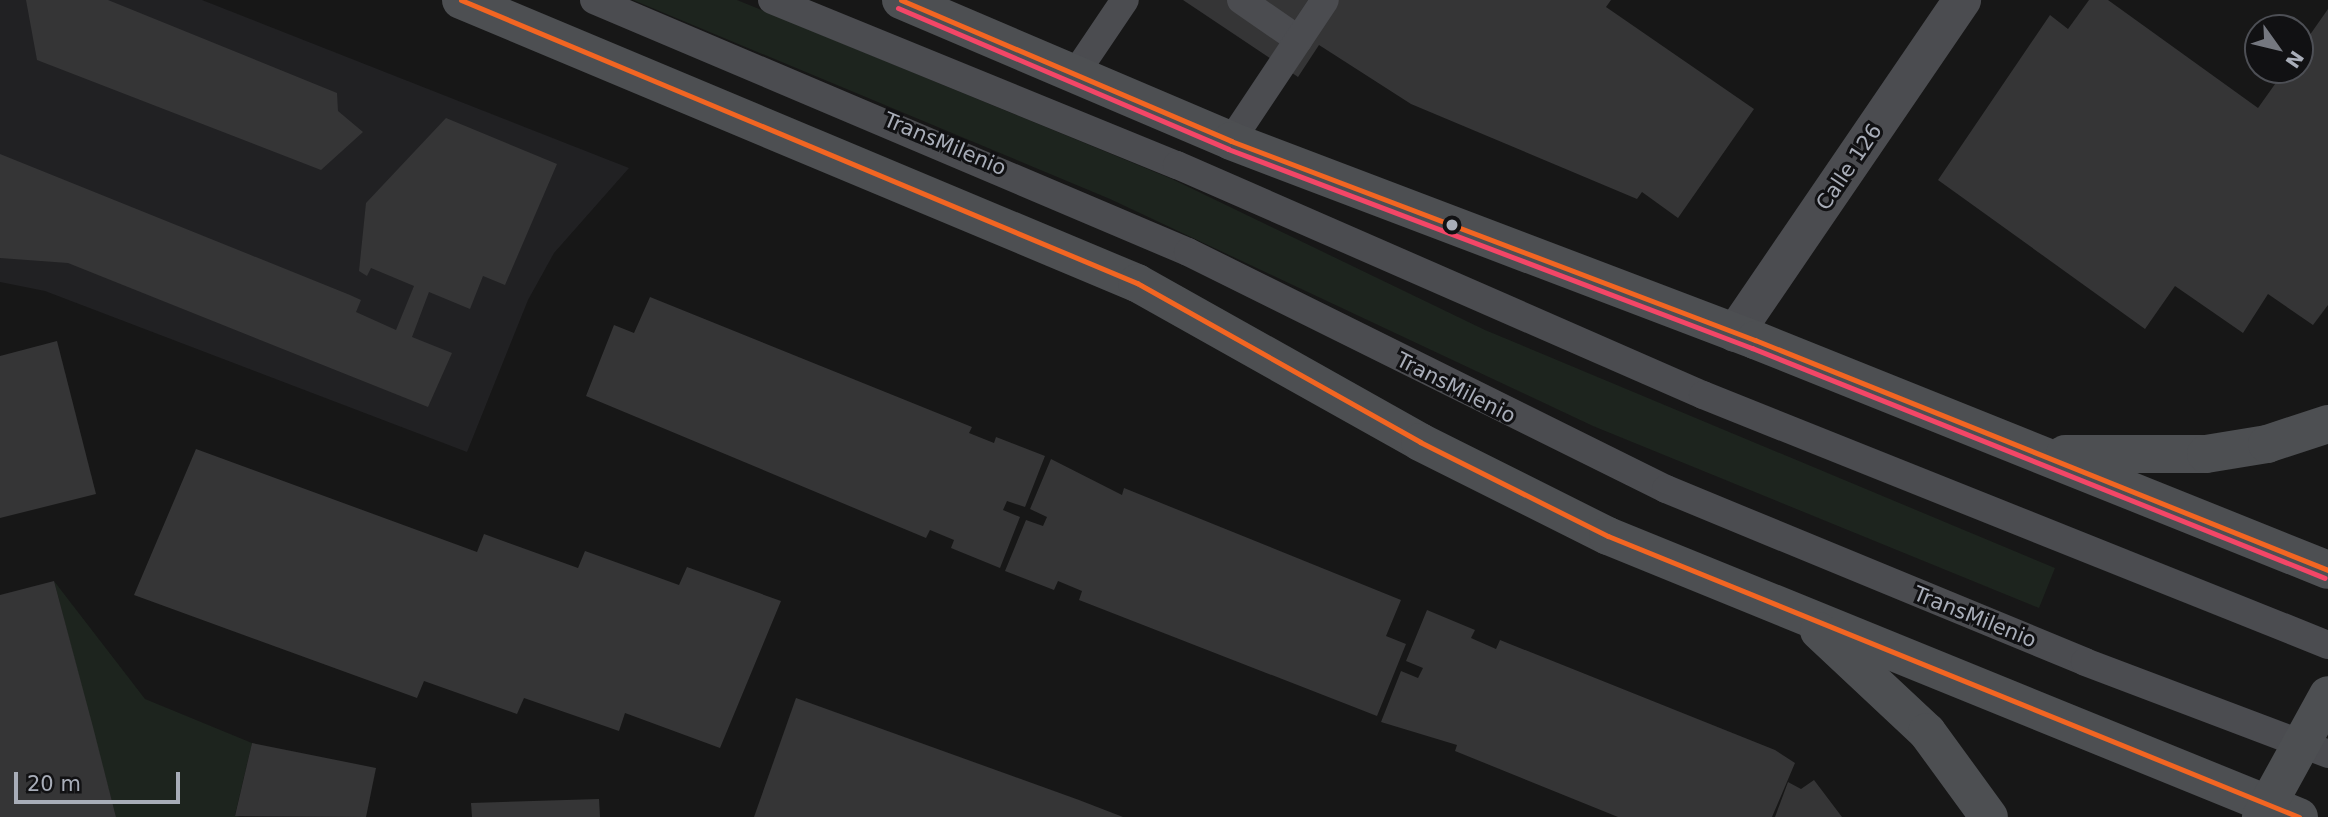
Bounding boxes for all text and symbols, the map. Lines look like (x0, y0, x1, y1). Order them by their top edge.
north arrow (2244, 14, 2314, 84)
text: N (2281, 47, 2308, 72)
street label: TransMilenio (880, 107, 1010, 181)
street label: Calle 126 (1811, 119, 1887, 215)
unlabelled marker (1445, 218, 1459, 232)
street label: TransMilenio (1392, 347, 1520, 429)
street label: TransMilenio (1910, 581, 2040, 653)
scale bar (18, 758, 184, 802)
text: 20 m (27, 772, 81, 796)

